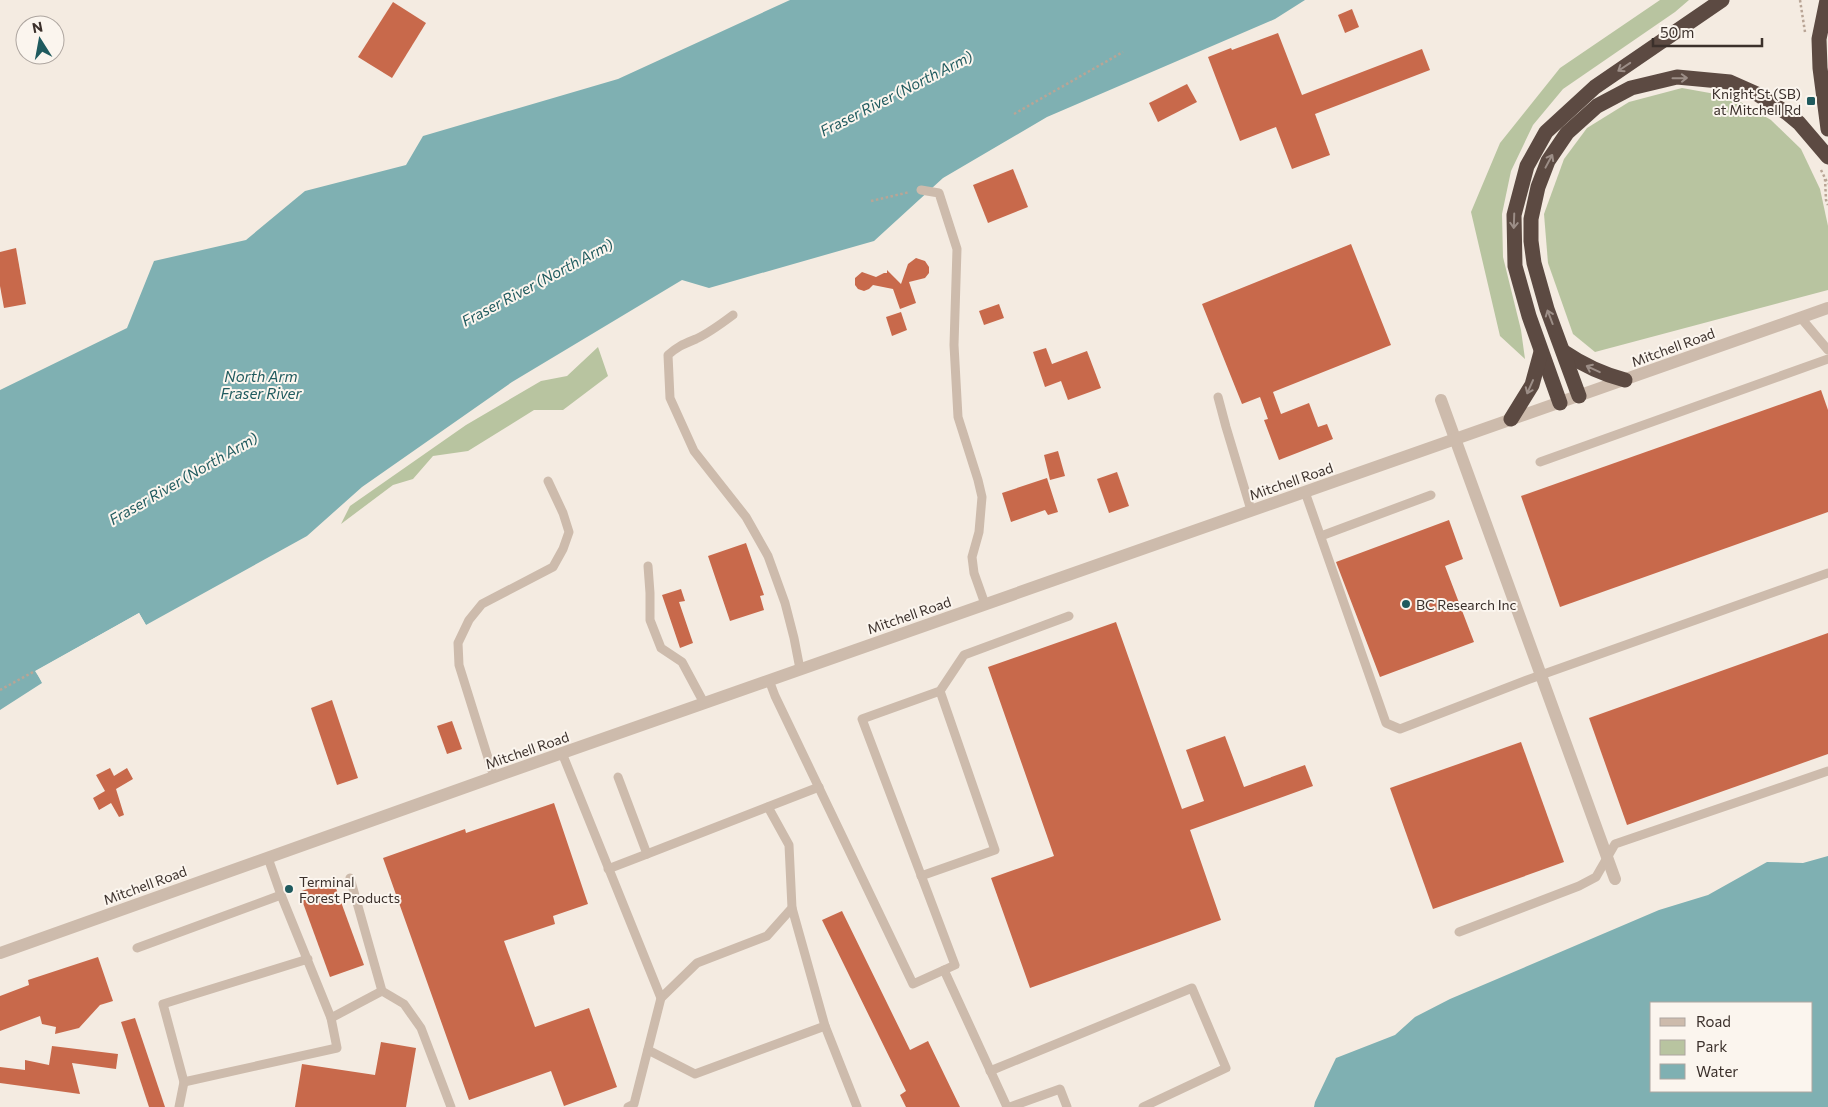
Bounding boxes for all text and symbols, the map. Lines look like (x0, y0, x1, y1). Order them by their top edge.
north arrow (15, 15, 65, 65)
scale bar (1653, 15, 1762, 47)
text: N (31, 17, 44, 36)
text: 50 m (1660, 23, 1694, 41)
water label: Fraser River (North Arm) (817, 47, 975, 139)
one-way arrow (1617, 62, 1631, 72)
one-way arrow (1672, 73, 1688, 83)
place label: Knight St (SB) at Mitchell Rd (1712, 85, 1801, 118)
marker: Knight St (SB) at Mitchell Rd (1805, 95, 1817, 107)
one-way arrow (1544, 153, 1554, 168)
one-way arrow (1510, 213, 1519, 229)
water label: Fraser River (North Arm) (458, 234, 616, 330)
one-way arrow (1545, 310, 1554, 325)
street label: Mitchell Road (1629, 324, 1717, 370)
one-way arrow (1586, 364, 1601, 374)
water label: North Arm Fraser River (220, 367, 303, 402)
one-way arrow (1525, 379, 1534, 394)
water label: Fraser River (North Arm) (105, 428, 261, 528)
street label: Mitchell Road (1247, 459, 1335, 503)
street label: Mitchell Road (865, 593, 953, 637)
place label: BC Research Inc (1416, 596, 1517, 613)
marker: BC Research Inc (1400, 598, 1412, 610)
street label: Mitchell Road (483, 728, 571, 772)
street label: Mitchell Road (101, 862, 189, 908)
place label: Terminal Forest Products (299, 873, 400, 906)
marker: Terminal Forest Products (283, 883, 295, 895)
legend (1650, 1002, 1813, 1092)
text: Road (1696, 1012, 1731, 1030)
text: Park (1696, 1037, 1727, 1055)
text: Water (1696, 1062, 1738, 1080)

